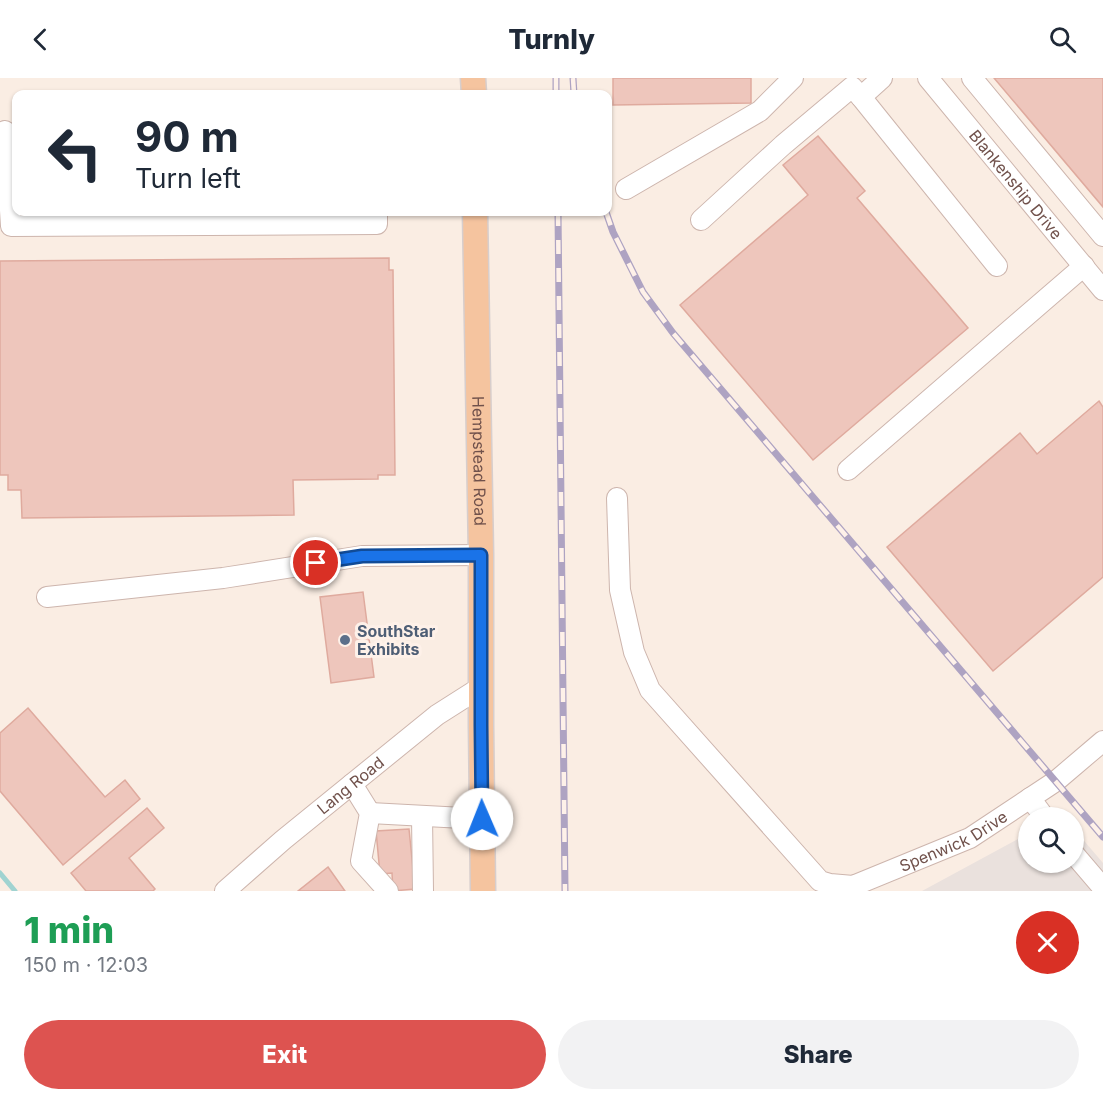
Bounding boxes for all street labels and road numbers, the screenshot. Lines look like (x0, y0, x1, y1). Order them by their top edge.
street label: Blankenship Drive (965, 126, 1067, 243)
street label: Hempstead Road (468, 396, 490, 526)
street label: Lang Road (313, 752, 388, 818)
street label: Spenwick Drive (896, 806, 1011, 876)

